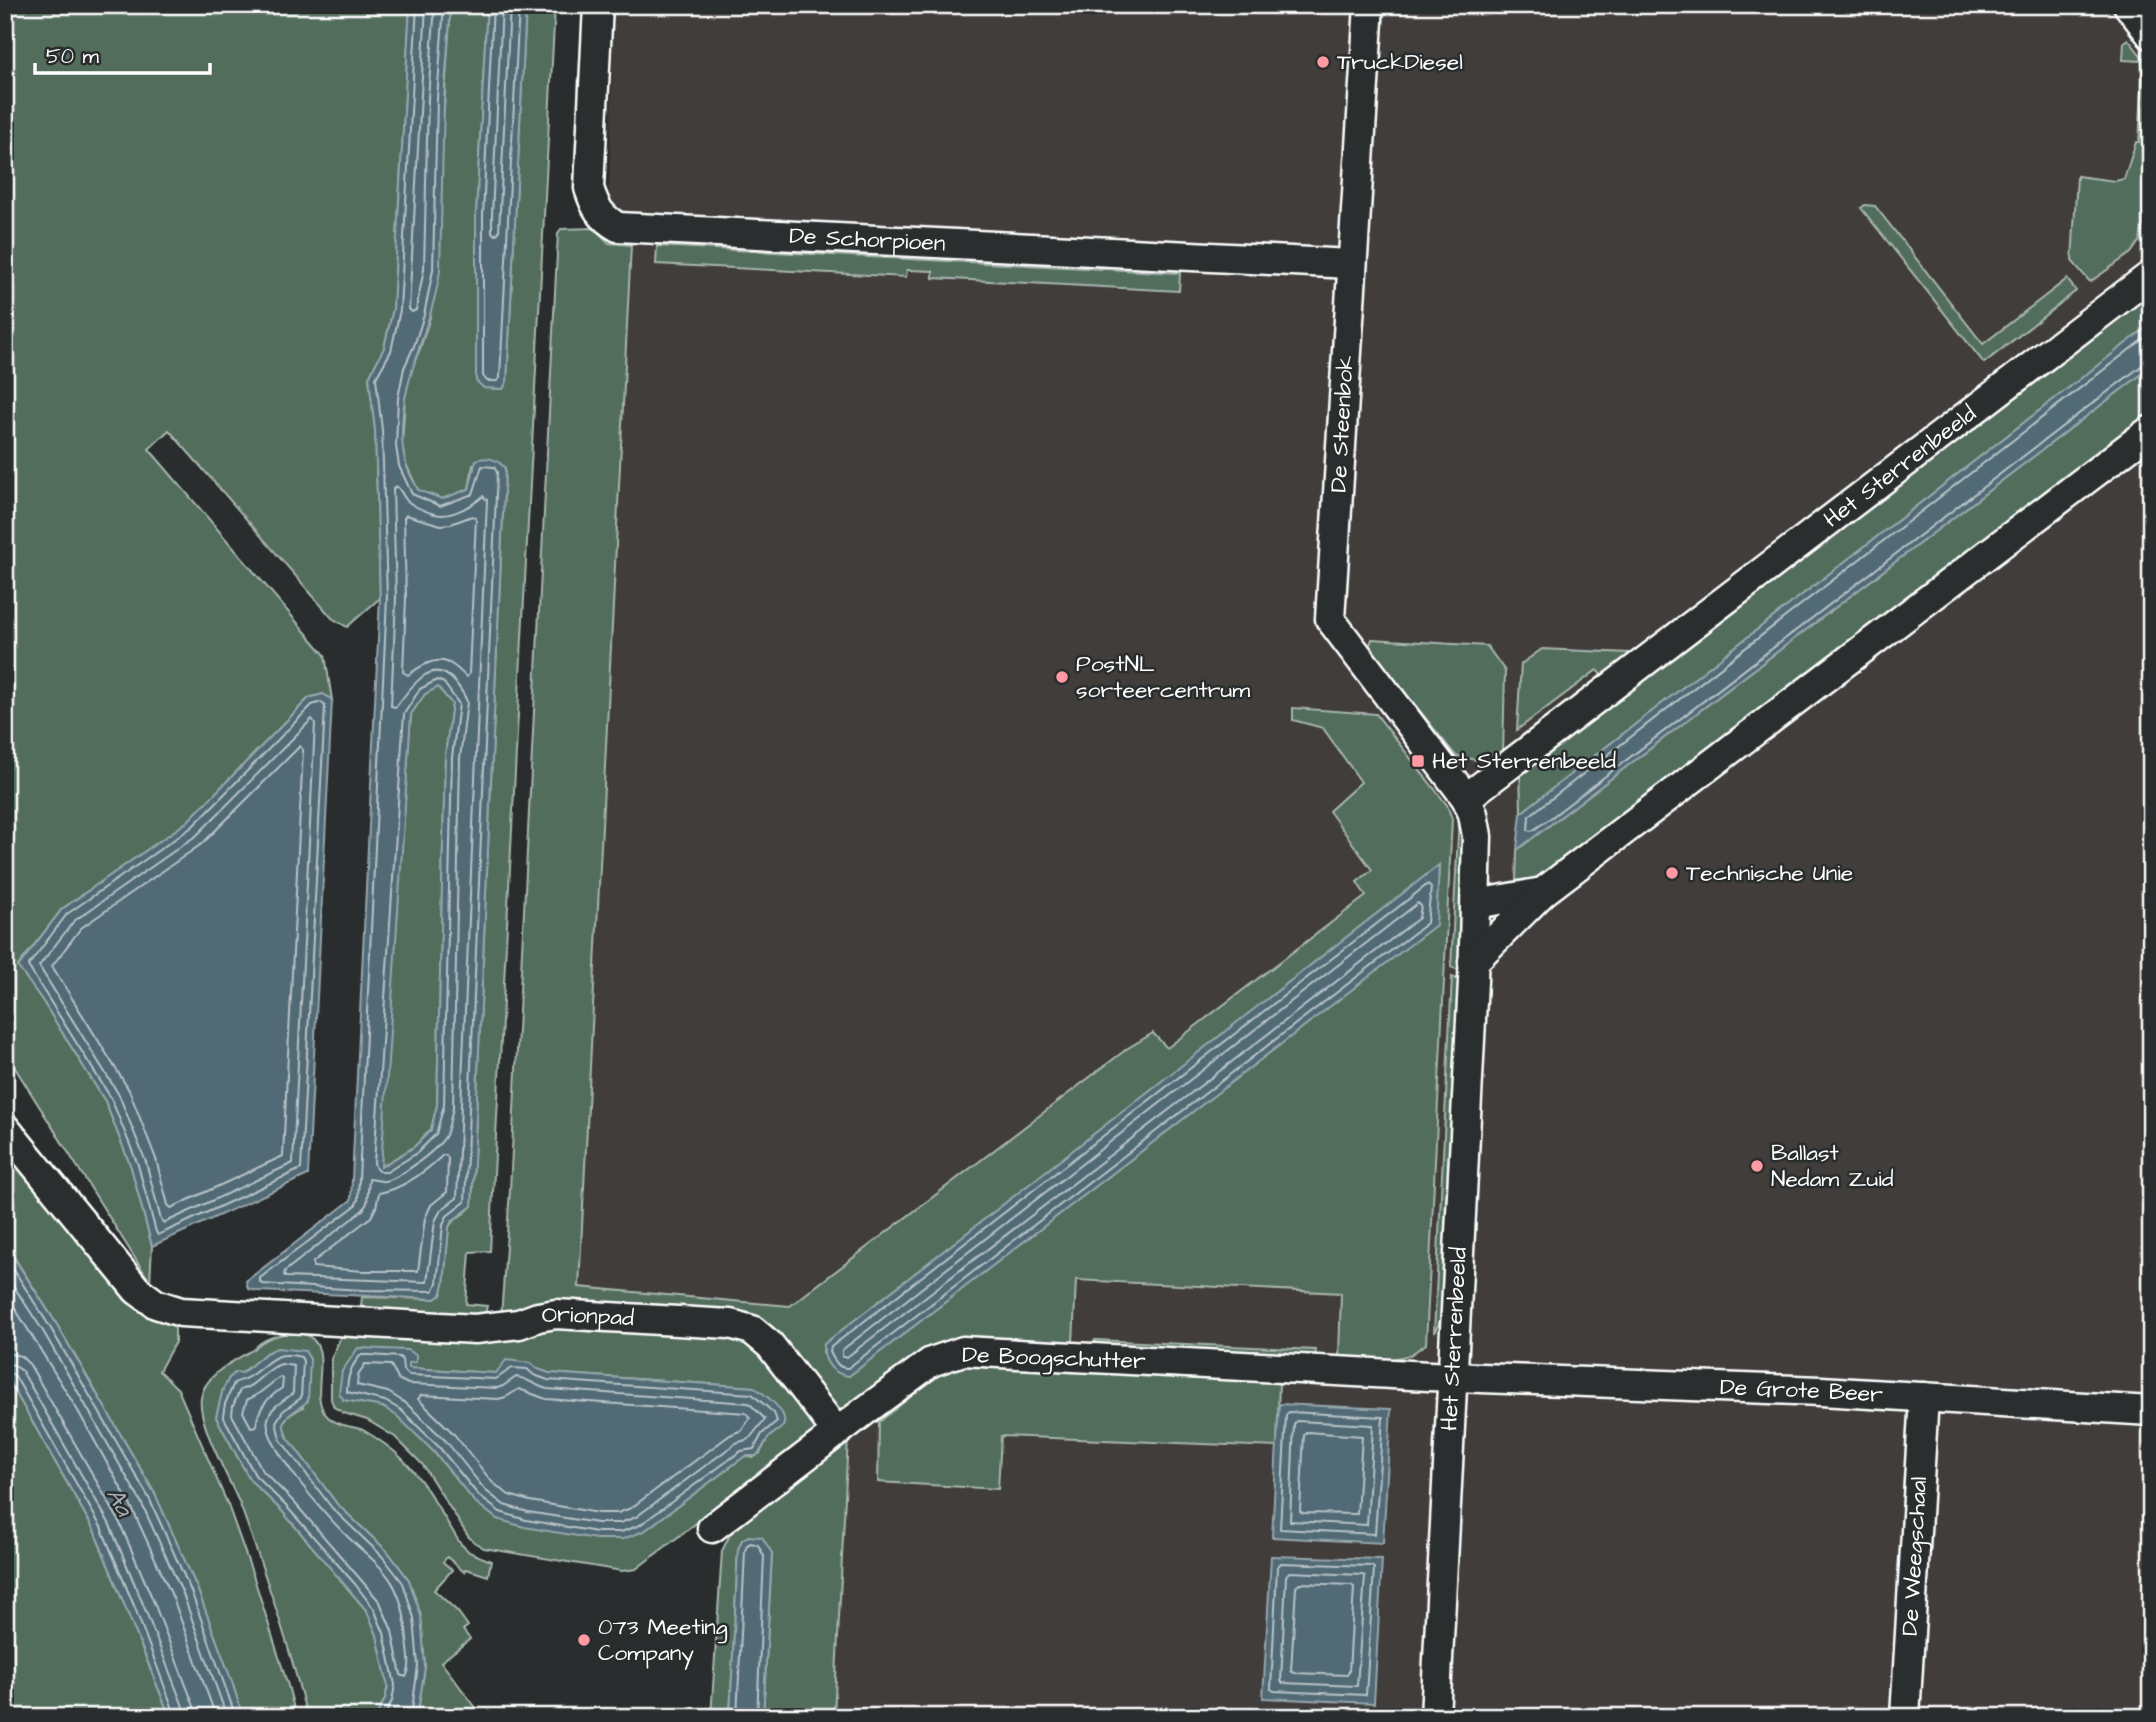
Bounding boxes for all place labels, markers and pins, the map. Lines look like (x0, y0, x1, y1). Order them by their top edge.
place label: TruckDiesel (1337, 46, 1463, 78)
marker: TruckDiesel (1315, 54, 1331, 70)
place label: PostNL sorteercentrum (1076, 648, 1250, 706)
marker: PostNL sorteercentrum (1054, 669, 1070, 685)
place label: Het Sterrenbeeld (1432, 745, 1616, 777)
marker: Het Sterrenbeeld (1410, 753, 1426, 769)
place label: Technische Unie (1686, 857, 1853, 889)
marker: Technische Unie (1664, 865, 1680, 881)
place label: Ballast Nedam Zuid (1771, 1137, 1894, 1195)
marker: Ballast Nedam Zuid (1749, 1158, 1765, 1174)
place label: 073 Meeting Company (598, 1611, 728, 1670)
marker: 073 Meeting Company (576, 1632, 592, 1648)

